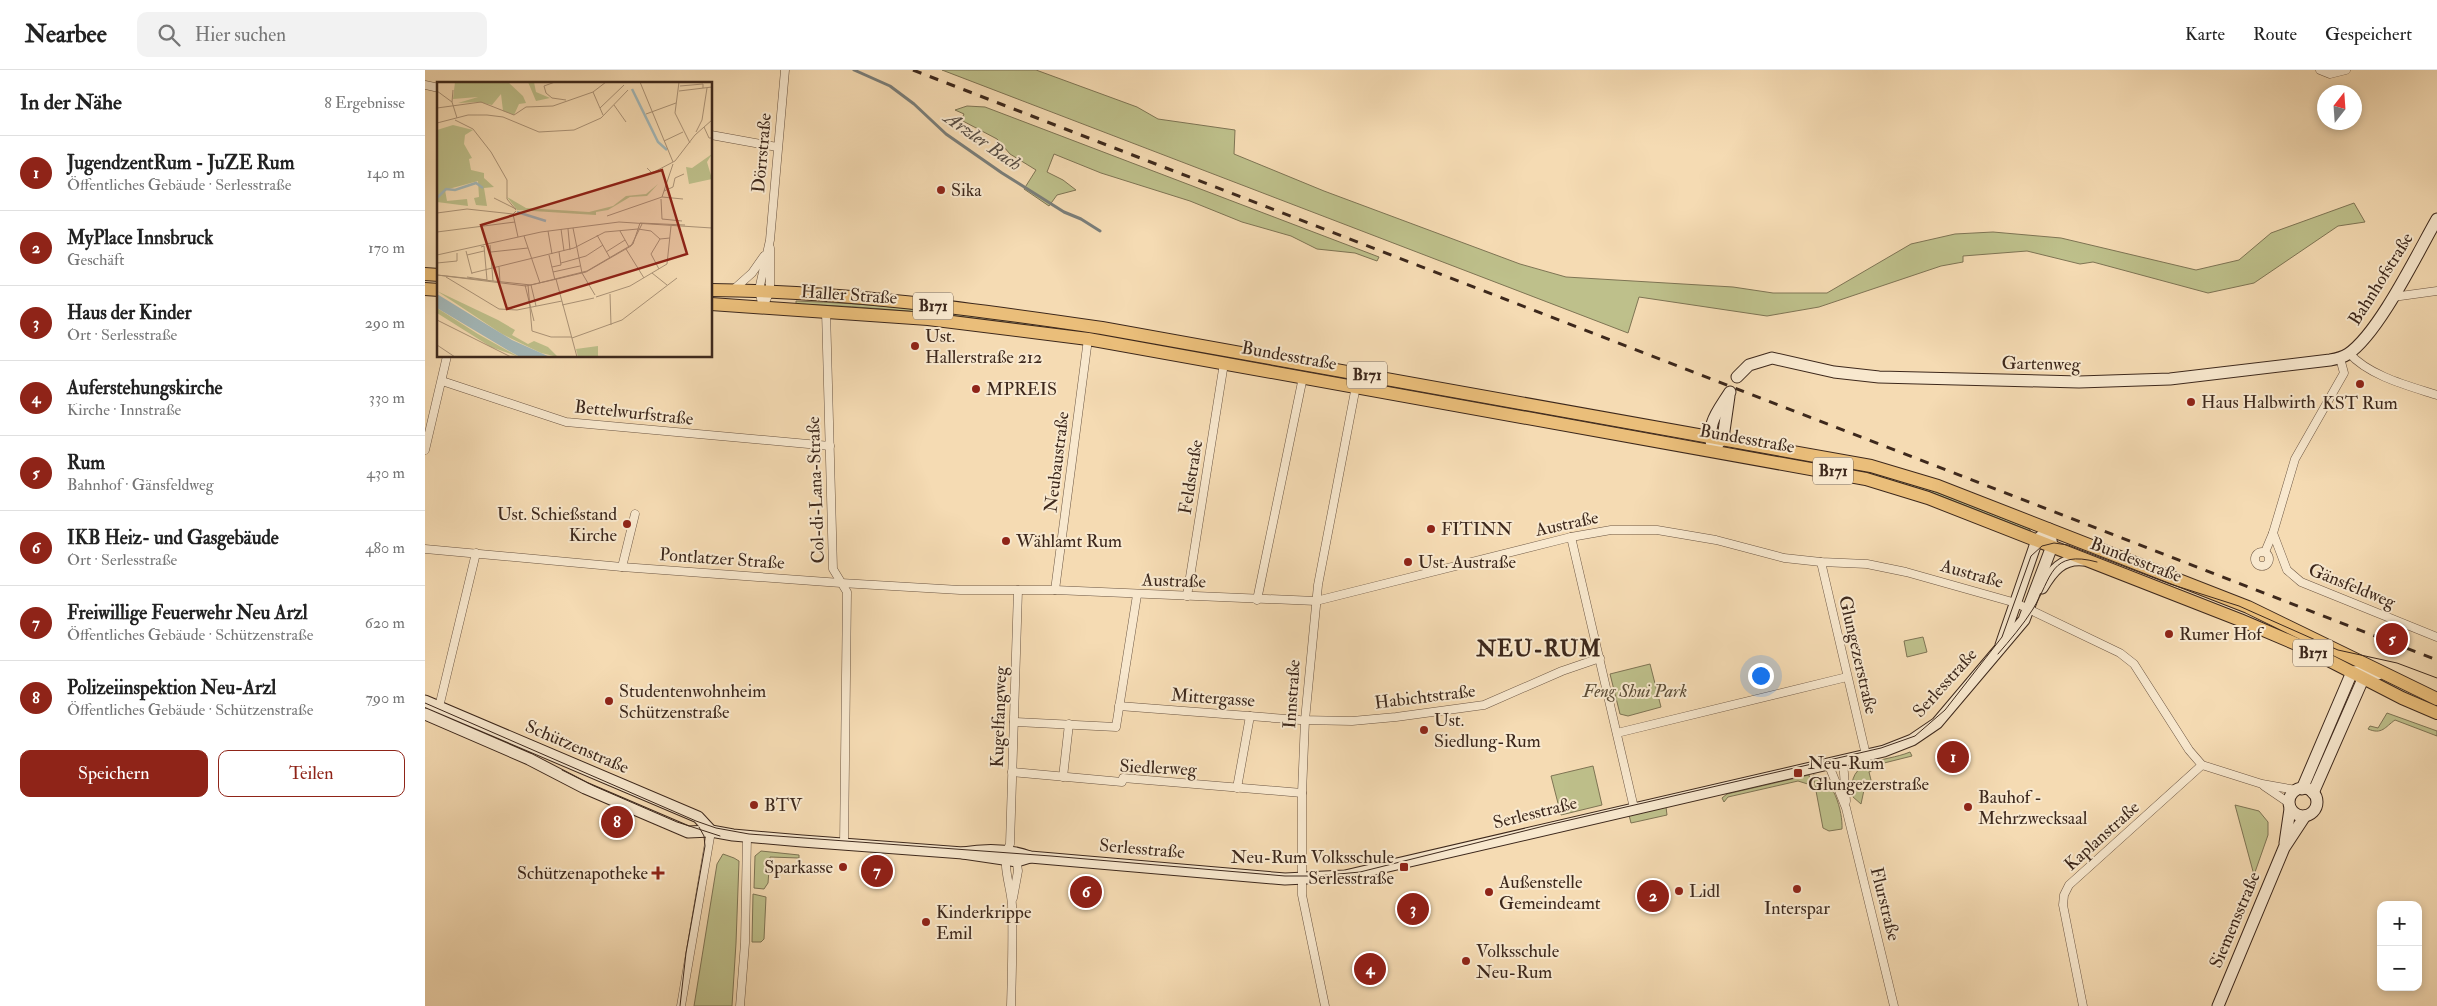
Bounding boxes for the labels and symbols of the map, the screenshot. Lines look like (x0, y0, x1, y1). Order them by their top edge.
inset map (437, 82, 713, 358)
north arrow (2317, 85, 2362, 130)
water label: Arzler Bach (938, 104, 1026, 176)
street label: Dörrstraße (747, 112, 777, 194)
place label: Sika (951, 179, 982, 202)
marker: Sika (935, 184, 947, 196)
street label: Bahnhofstraße (2343, 228, 2419, 330)
street label: Haller Straße (800, 280, 898, 310)
road number: B171 (913, 292, 953, 320)
place label: Ust. Hallerstraße 212 (925, 325, 1042, 369)
street label: Bundesstraße (1240, 336, 1339, 376)
marker: Ust. Hallerstraße 212 (909, 340, 921, 352)
street label: Gartenweg (2001, 352, 2082, 376)
road number: B171 (1347, 362, 1387, 388)
place label: MPREIS (986, 378, 1057, 401)
marker: KST Rum (2354, 378, 2366, 390)
marker: MPREIS (970, 383, 982, 395)
place label: Haus Halbwirth (2201, 391, 2316, 414)
place label: KST Rum (2322, 392, 2398, 415)
street label: Bettelwurfstraße (573, 395, 695, 431)
marker: Haus Halbwirth (2185, 396, 2197, 408)
street label: Neubaustraße (1039, 410, 1075, 514)
street label: Col-di-Lana-Straße (802, 416, 830, 564)
street label: Bundesstraße (1698, 419, 1797, 459)
street label: Feldstraße (1174, 438, 1208, 516)
road number: B171 (1813, 458, 1853, 484)
place label: Ust. Schießstand Kirche (497, 503, 617, 547)
street label: Austraße (1532, 506, 1601, 542)
marker: Ust. Schießstand Kirche (621, 518, 633, 530)
place label: FITINN (1441, 518, 1512, 541)
marker: FITINN (1425, 523, 1437, 535)
place label: Wählamt Rum (1015, 530, 1122, 553)
street label: Bundesstraße (2087, 532, 2185, 588)
marker: Wählamt Rum (1000, 535, 1012, 547)
street label: Pontlatzer Straße (659, 543, 786, 575)
place label: Ust. Austraße (1418, 551, 1516, 574)
street label: Austraße (1937, 554, 2006, 594)
marker: Ust. Austraße (1402, 556, 1414, 568)
street label: Gänsfeldweg (2305, 558, 2400, 614)
street label: Austraße (1141, 568, 1207, 594)
street label: Glungezerstraße (1833, 593, 1883, 717)
pin: 5 (2376, 620, 2408, 658)
place label: Rumer Hof (2179, 623, 2265, 646)
marker: Rumer Hof (2163, 628, 2175, 640)
district label: NEU-RUM (1475, 635, 1602, 663)
road number: B171 (2293, 640, 2333, 666)
street label: Serlesstraße (1908, 643, 1983, 723)
street label: Innstraße (1278, 658, 1306, 729)
your location (1748, 663, 1774, 689)
street label: Kugelfangweg (986, 665, 1012, 768)
street label: Habichtstraße (1373, 679, 1477, 715)
place label: Studentenwohnheim Schützenstraße (619, 680, 766, 724)
park label: Feng Shui Park (1582, 680, 1687, 703)
street label: Mittergasse (1170, 684, 1256, 712)
marker: Studentenwohnheim Schützenstraße (603, 695, 615, 707)
place label: Ust. Siedlung-Rum (1434, 709, 1541, 753)
street label: Schützenstraße (522, 715, 633, 779)
marker: Ust. Siedlung-Rum (1418, 724, 1430, 736)
pin: 1 (1937, 738, 1969, 776)
place label: Neu-Rum Glungezerstraße (1808, 752, 1929, 796)
street label: Siedlerweg (1119, 754, 1198, 782)
marker: Neu-Rum Glungezerstraße (1792, 767, 1804, 779)
place label: Bauhof - Mehrzwecksaal (1978, 786, 2088, 830)
street label: Serlesstraße (1491, 791, 1580, 835)
place label: BTV (764, 794, 803, 817)
street label: Kaplanstraße (2060, 796, 2145, 876)
marker: BTV (748, 799, 760, 811)
marker: Bauhof - Mehrzwecksaal (1962, 801, 1974, 813)
pin: 8 (601, 803, 633, 841)
street label: Serlesstraße (1098, 834, 1186, 864)
place label: Neu-Rum Volksschule Serlesstraße (1231, 846, 1394, 890)
pin: 7 (861, 852, 893, 890)
place label: Sparkasse (764, 856, 833, 879)
marker: Sparkasse (837, 861, 849, 873)
marker: Neu-Rum Volksschule Serlesstraße (1398, 861, 1410, 873)
place label: Schützenapotheke (517, 862, 648, 885)
street label: Flurstraße (1865, 865, 1905, 944)
marker: Schützenapotheke (652, 867, 664, 879)
street label: Siemensstraße (2204, 868, 2266, 972)
place label: Außenstelle Gemeindeamt (1498, 871, 1601, 915)
pin: 6 (1070, 873, 1102, 911)
pin: 2 (1637, 877, 1669, 915)
place label: Lidl (1689, 880, 1721, 903)
marker: Interspar (1791, 883, 1803, 895)
marker: Lidl (1673, 885, 1685, 897)
marker: Außenstelle Gemeindeamt (1483, 886, 1495, 898)
pin: 3 (1397, 890, 1429, 928)
place label: Interspar (1764, 897, 1830, 920)
place label: Kinderkrippe Emil (936, 901, 1032, 945)
marker: Kinderkrippe Emil (920, 916, 932, 928)
place label: Volksschule Neu-Rum (1476, 940, 1560, 984)
pin: 4 (1354, 950, 1386, 988)
marker: Volksschule Neu-Rum (1460, 955, 1472, 967)

